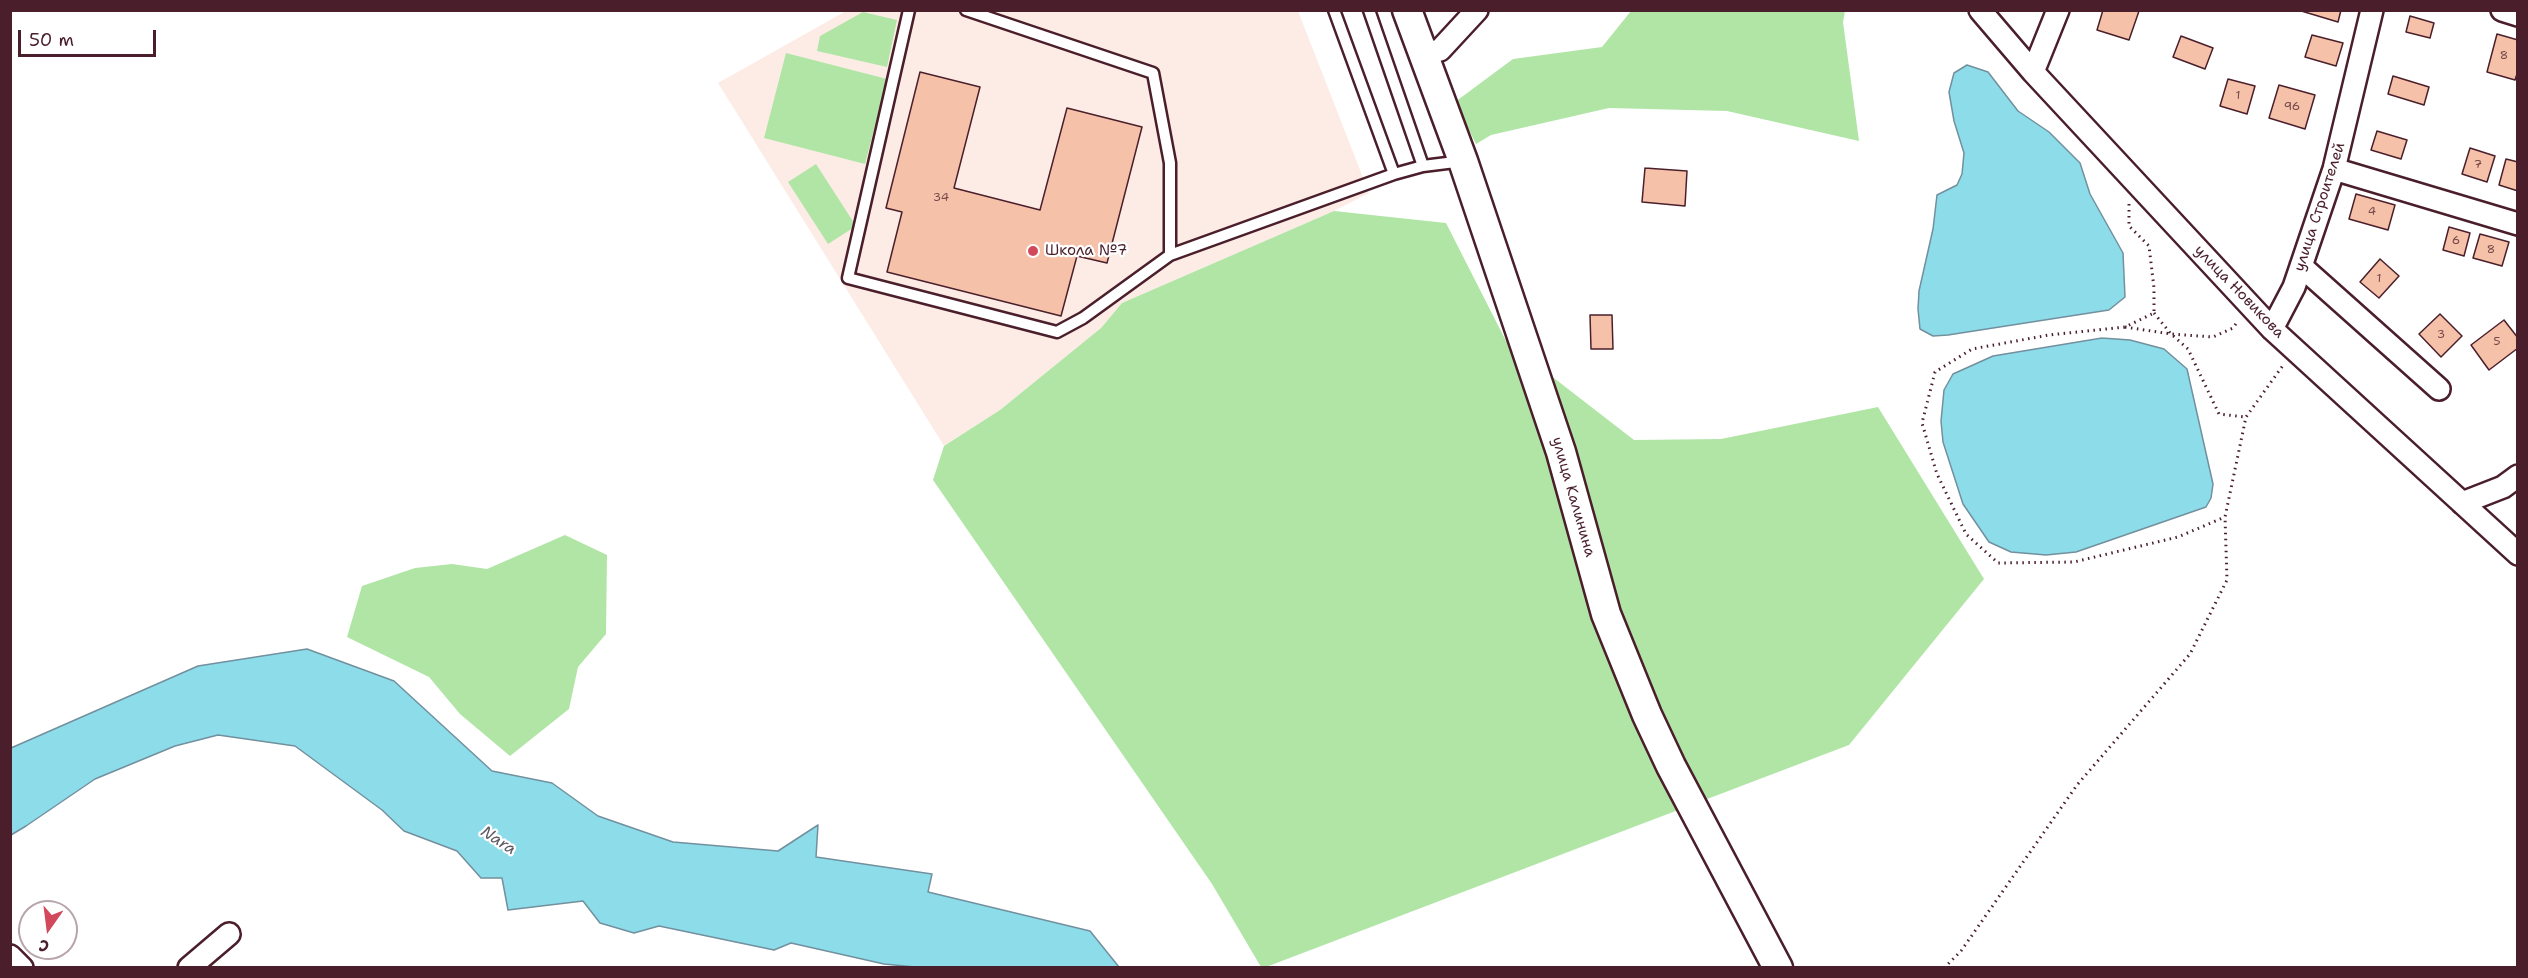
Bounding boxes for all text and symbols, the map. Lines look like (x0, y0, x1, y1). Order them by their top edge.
scale bar (21, 18, 159, 56)
text: 50 m (29, 28, 74, 52)
house number: 8 (2500, 49, 2508, 63)
house number: 1 (2235, 89, 2241, 103)
house number: 96 (2284, 100, 2300, 114)
street label: улица Строителей (2291, 140, 2349, 274)
house number: 7 (2474, 158, 2482, 172)
house number: 34 (933, 191, 949, 205)
house number: 4 (2368, 205, 2376, 219)
house number: 6 (2452, 234, 2460, 248)
place label: Школа №7 (1045, 242, 1127, 260)
street label: улица Новикова (2190, 242, 2288, 342)
house number: 8 (2487, 243, 2495, 257)
marker: Школа №7 (1026, 244, 1040, 258)
house number: 1 (2376, 272, 2382, 286)
house number: 3 (2437, 328, 2445, 342)
house number: 5 (2493, 335, 2501, 349)
street label: улица Калинина (1547, 435, 1599, 559)
water label: Nara (477, 823, 519, 859)
north arrow (18, 900, 78, 960)
text: С (37, 935, 51, 957)

